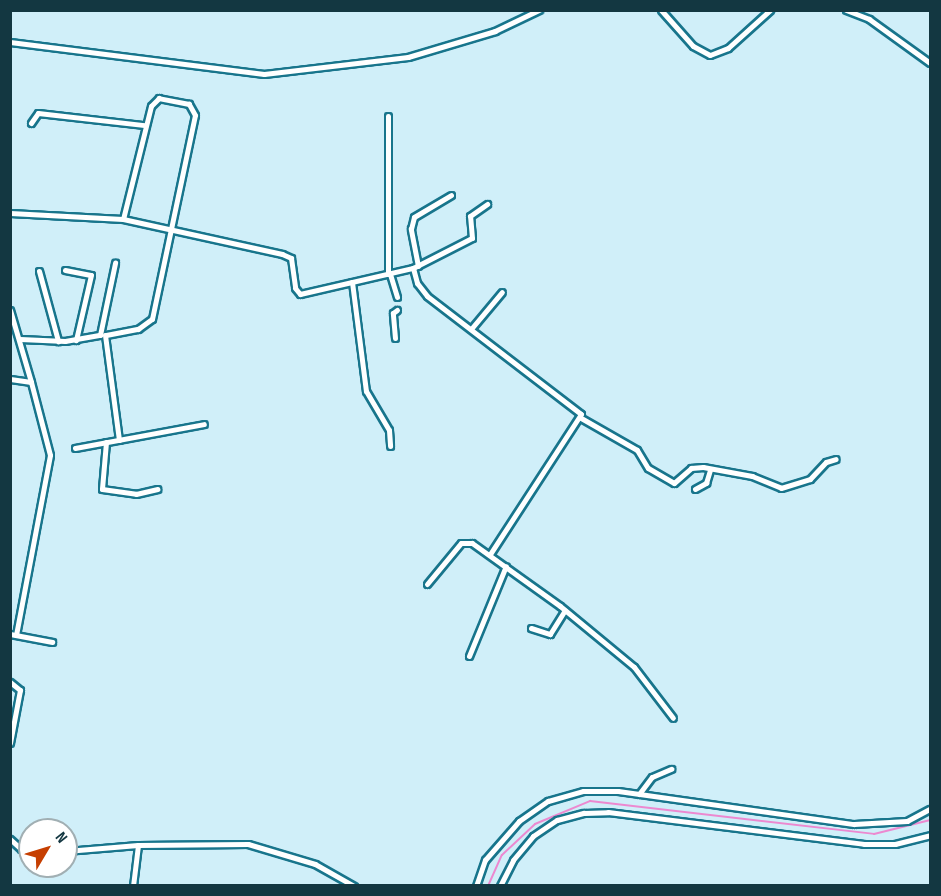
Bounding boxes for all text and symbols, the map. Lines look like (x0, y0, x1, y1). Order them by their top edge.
north arrow (18, 818, 78, 878)
text: N (51, 829, 71, 847)

